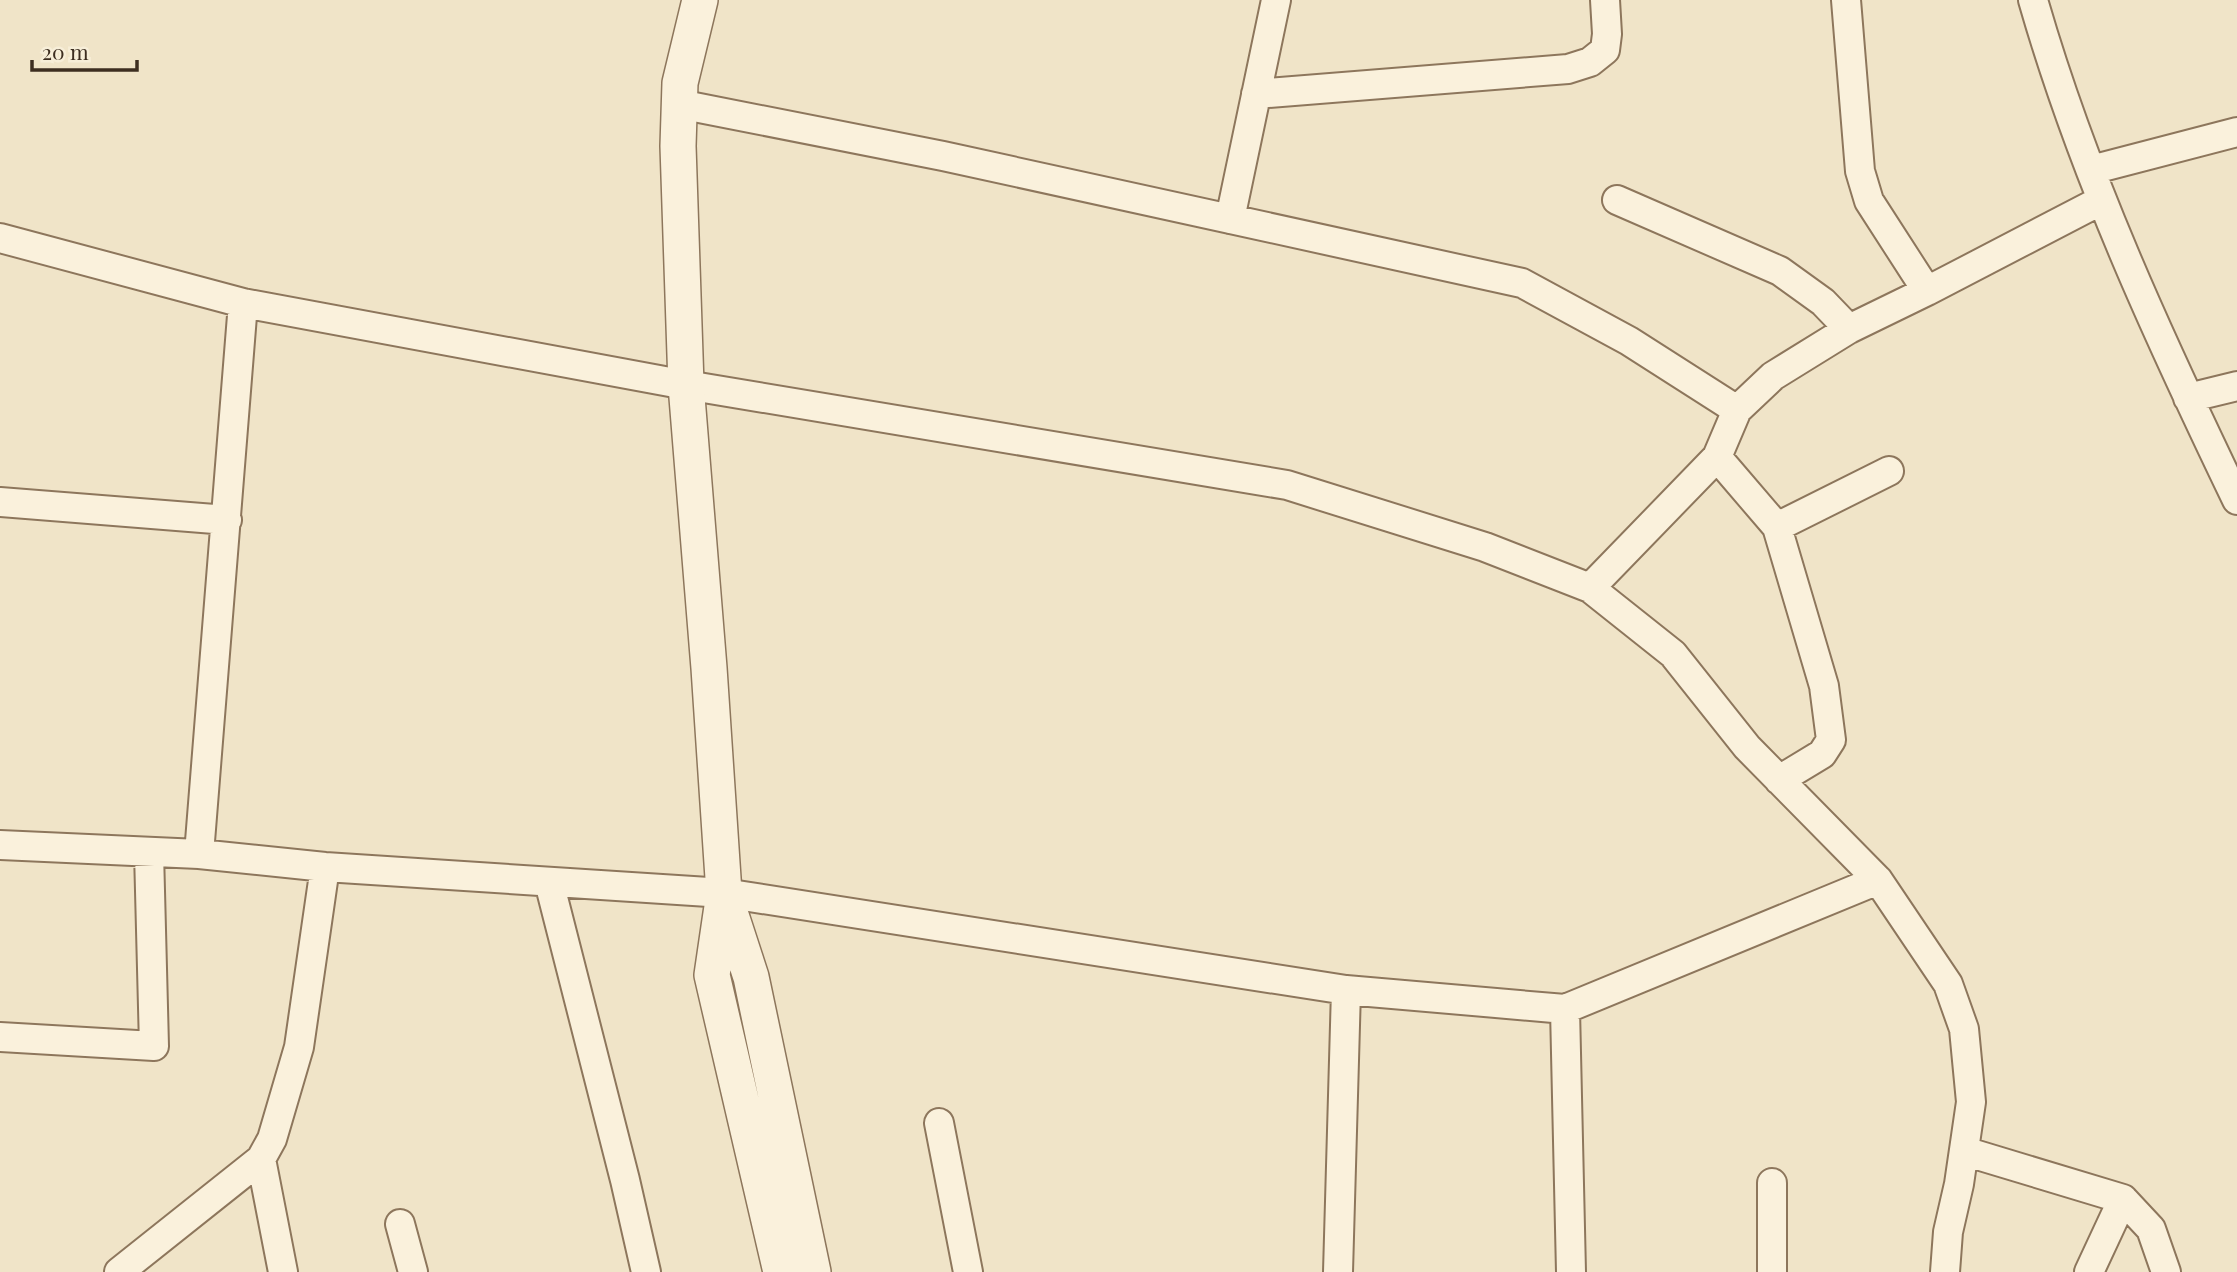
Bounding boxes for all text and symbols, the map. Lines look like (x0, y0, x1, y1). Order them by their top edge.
scale bar (32, 28, 136, 72)
text: 20 m (42, 37, 89, 65)

